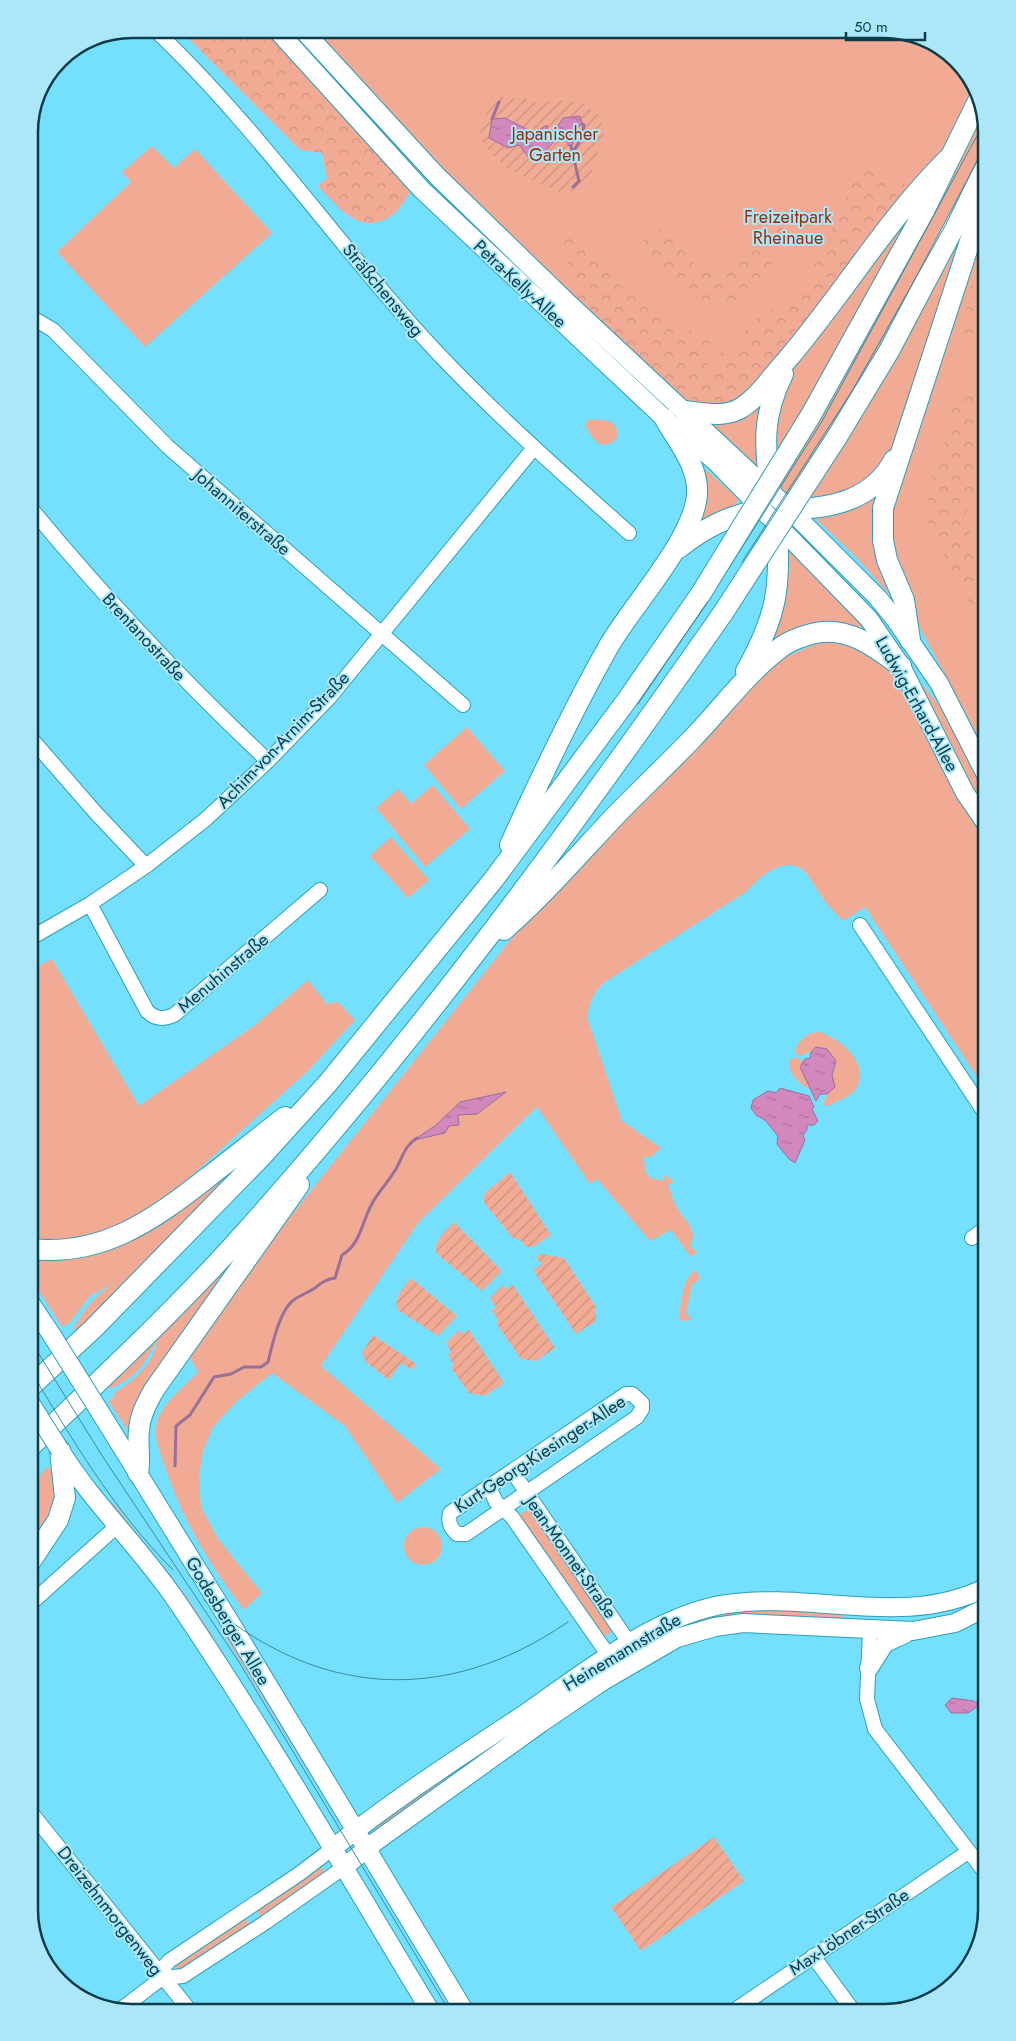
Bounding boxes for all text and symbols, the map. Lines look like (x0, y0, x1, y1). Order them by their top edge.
scale bar (846, 10, 925, 42)
text: 50 m (854, 16, 888, 38)
park label: Japanischer Garten (510, 121, 599, 168)
park label: Freizeitpark Rheinaue (744, 204, 832, 251)
street label: Petra-Kelly-Allee (468, 234, 572, 334)
street label: Sträßchensweg (336, 238, 430, 342)
street label: Johanniterstraße (186, 461, 296, 562)
street label: Brentanostraße (96, 587, 192, 687)
street label: Ludwig-Erhard-Allee (869, 631, 965, 777)
street label: Achim-von-Arnim-Straße (211, 666, 355, 814)
street label: Menuhinstraße (172, 927, 274, 1019)
street label: Kurt-Georg-Kiesinger-Allee (449, 1389, 631, 1519)
street label: Jean-Monnet-Straße (518, 1489, 623, 1624)
street label: Godesberger Allee (179, 1552, 277, 1690)
street label: Heinemannstraße (558, 1607, 686, 1697)
street label: Dreizehnmorgenweg (51, 1841, 169, 1981)
street label: Max-Löbner-Straße (784, 1882, 914, 1982)

